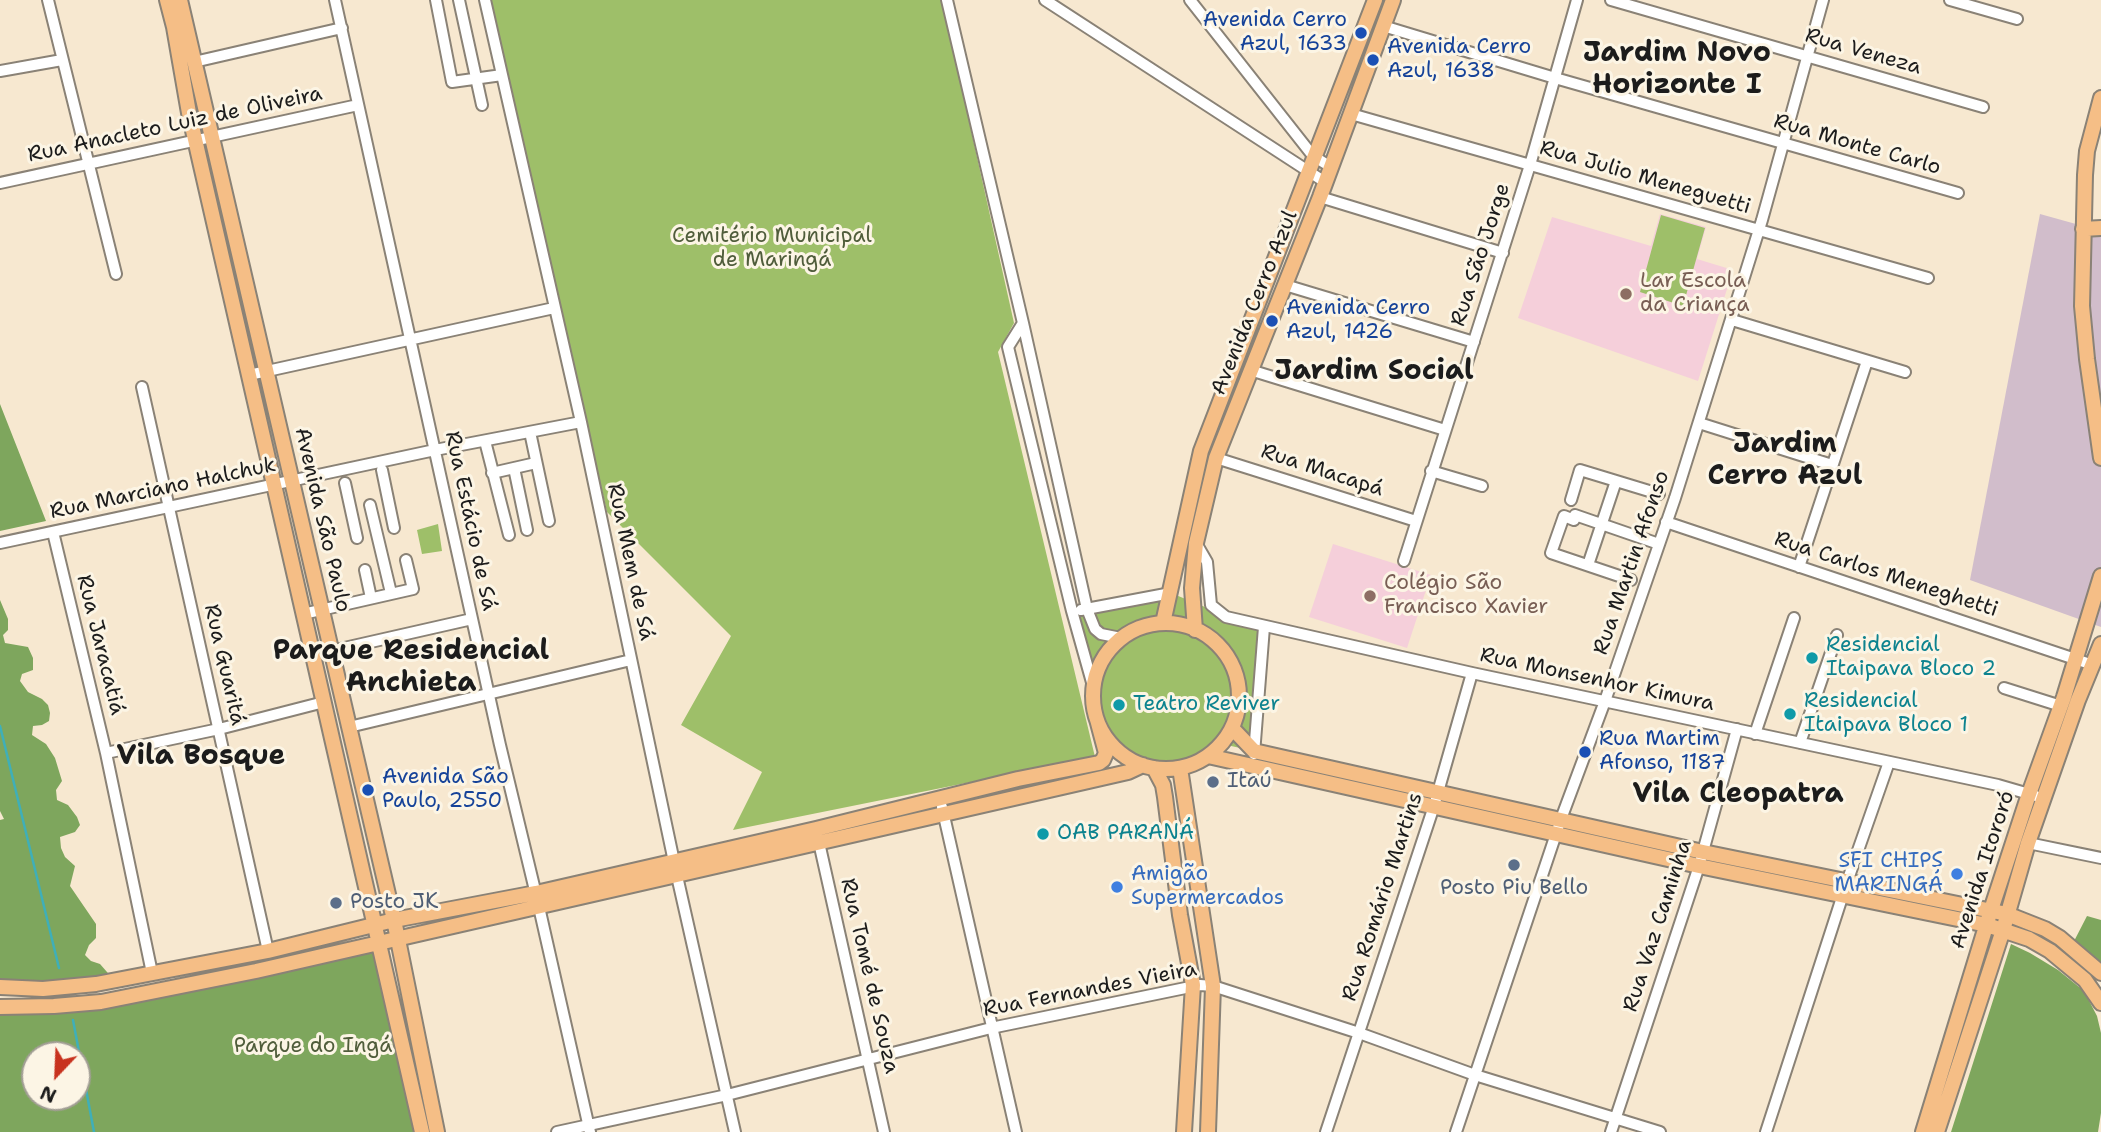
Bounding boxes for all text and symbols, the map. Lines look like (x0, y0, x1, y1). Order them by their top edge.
place label: Avenida Cerro Azul, 1633 (1203, 8, 1347, 58)
street label: Rua Veneza (1802, 23, 1924, 81)
marker: Avenida Cerro Azul, 1633 (1353, 25, 1369, 41)
place label: Avenida Cerro Azul, 1638 (1387, 35, 1531, 85)
district label: Jardim Novo Horizonte I (1583, 37, 1771, 103)
marker: Avenida Cerro Azul, 1638 (1365, 52, 1381, 68)
street label: Rua Anacleto Luiz de Oliveira (25, 81, 325, 169)
street label: Rua Monte Carlo (1771, 109, 1943, 181)
street label: Rua Julio Meneguetti (1537, 136, 1753, 220)
street label: Rua São Jorge (1446, 180, 1516, 330)
street label: Avenida Cerro Azul (1206, 207, 1304, 399)
park label: Cemitério Municipal de Maringá (672, 224, 872, 274)
place label: Lar Escola da Criança (1640, 269, 1750, 319)
marker: Lar Escola da Criança (1618, 286, 1634, 302)
place label: Avenida Cerro Azul, 1426 (1286, 296, 1430, 346)
marker: Avenida Cerro Azul, 1426 (1264, 313, 1280, 329)
district label: Jardim Social (1274, 355, 1474, 389)
street label: Avenida São Paulo (288, 425, 356, 615)
district label: Jardim Cerro Azul (1708, 428, 1862, 494)
street label: Rua Estácio de Sá (439, 429, 501, 613)
street label: Rua Macapá (1258, 439, 1386, 503)
street label: Rua Marciano Halchuk (48, 453, 278, 525)
street label: Rua Martin Afonso (1589, 468, 1675, 658)
street label: Rua Mem de Sá (601, 481, 659, 643)
street label: Rua Carlos Meneghetti (1771, 527, 2001, 623)
place label: Colégio São Francisco Xavier (1384, 571, 1548, 621)
street label: Rua Jaracatiá (70, 572, 130, 718)
marker: Colégio São Francisco Xavier (1362, 588, 1378, 604)
street label: Rua Guaritá (198, 602, 250, 728)
place label: Residencial Itaipava Bloco 2 (1826, 633, 1996, 683)
district label: Parque Residencial Anchieta (273, 635, 549, 701)
street label: Rua Monsenhor Kimura (1478, 643, 1716, 717)
marker: Residencial Itaipava Bloco 2 (1804, 650, 1820, 666)
place label: Residencial Itaipava Bloco 1 (1804, 689, 1968, 739)
place label: Teatro Reviver (1133, 692, 1280, 718)
marker: Teatro Reviver (1111, 697, 1127, 713)
marker: Residencial Itaipava Bloco 1 (1782, 706, 1798, 722)
place label: Rua Martim Afonso, 1187 (1599, 727, 1725, 777)
district label: Vila Bosque (117, 740, 285, 774)
marker: Rua Martim Afonso, 1187 (1577, 744, 1593, 760)
place label: Avenida São Paulo, 2550 (382, 765, 509, 815)
place label: Itaú (1227, 769, 1272, 795)
marker: Itaú (1205, 774, 1221, 790)
district label: Vila Cleopatra (1632, 778, 1844, 812)
marker: Avenida São Paulo, 2550 (360, 782, 376, 798)
street label: Avenida Itororó (1946, 788, 2020, 952)
street label: Rua Romário Martins (1337, 790, 1429, 1004)
place label: OAB PARANÁ (1057, 821, 1194, 847)
marker: OAB PARANÁ (1035, 826, 1051, 842)
street label: Rua Vaz Caminha (1618, 837, 1698, 1015)
place label: SFI CHIPS MARINGÁ (1834, 849, 1943, 899)
marker: Posto Piu Bello (1506, 857, 1522, 873)
place label: Amigão Supermercados (1131, 862, 1284, 912)
marker: SFI CHIPS MARINGÁ (1949, 866, 1965, 882)
street label: Rua Tomé de Souza (834, 876, 904, 1076)
place label: Posto Piu Bello (1440, 876, 1588, 902)
marker: Amigão Supermercados (1109, 879, 1125, 895)
place label: Posto JK (350, 890, 439, 916)
marker: Posto JK (328, 895, 344, 911)
street label: Rua Fernandes Vieira (981, 957, 1199, 1023)
park label: Parque do Ingá (234, 1034, 392, 1060)
north arrow (21, 1041, 91, 1111)
text: N (37, 1080, 60, 1108)

